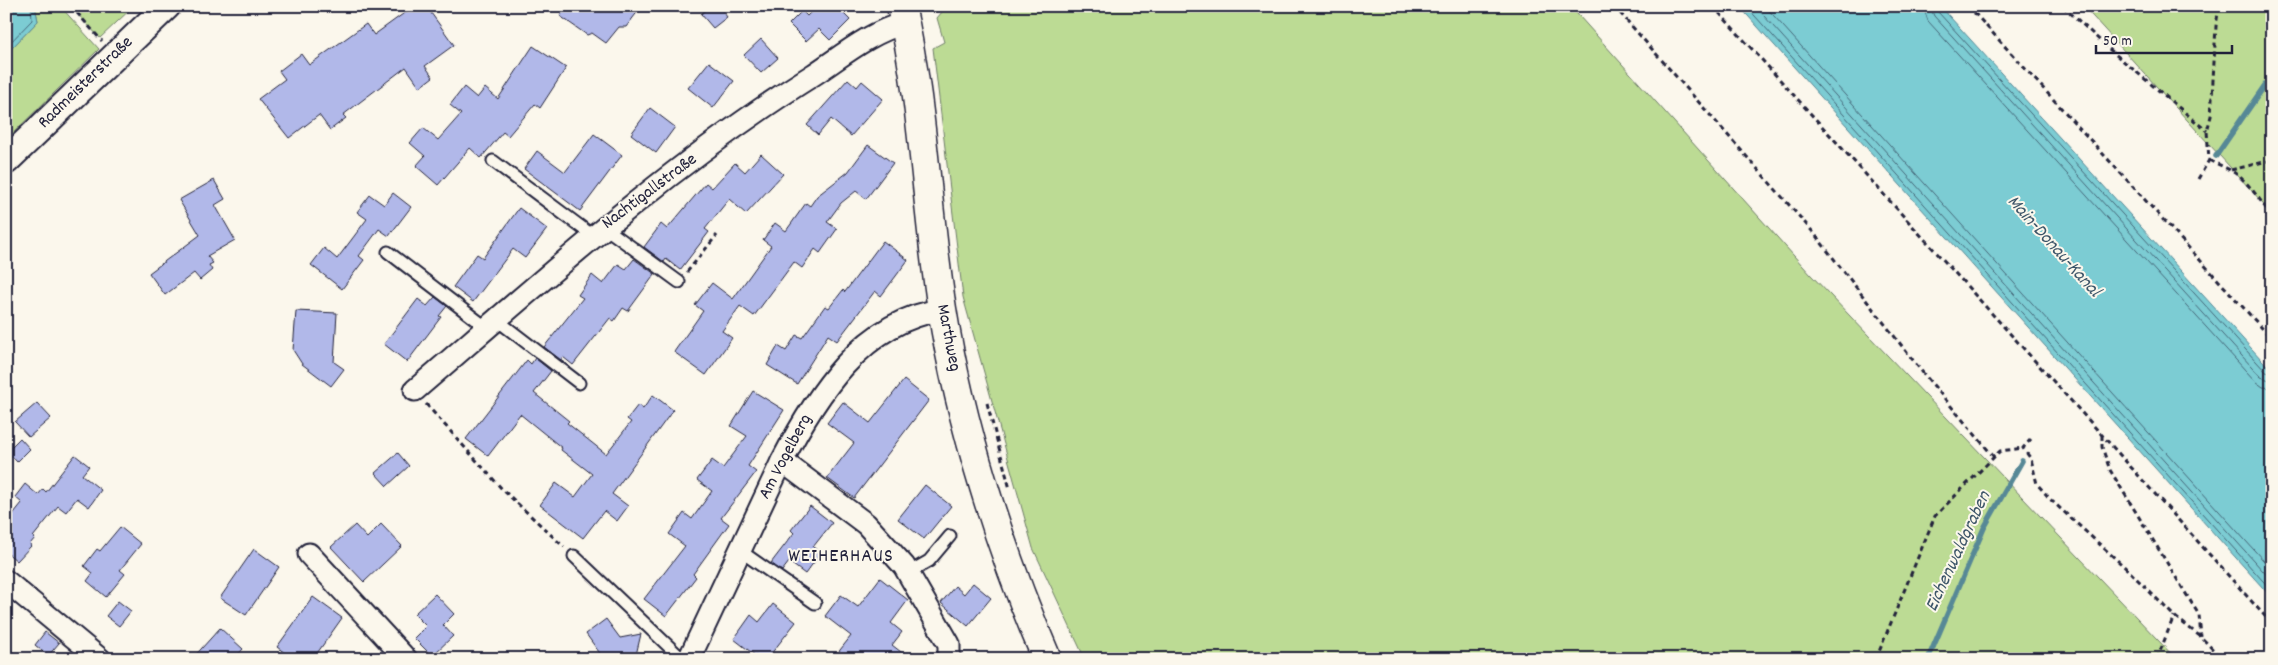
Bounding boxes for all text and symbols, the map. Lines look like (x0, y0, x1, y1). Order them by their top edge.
scale bar (2096, 22, 2232, 54)
street label: Radmeisterstraße (33, 31, 139, 135)
text: 50 m (2103, 31, 2132, 53)
street label: Nachtigallstraße (597, 148, 703, 236)
water label: Main-Donau-Kanal (2000, 190, 2107, 305)
street label: Marthweg (929, 302, 967, 374)
street label: Am Vogelberg (753, 410, 819, 504)
water label: Eichenwaldgraben (1919, 486, 1999, 617)
district label: WEIHERHAUS (788, 543, 894, 571)

